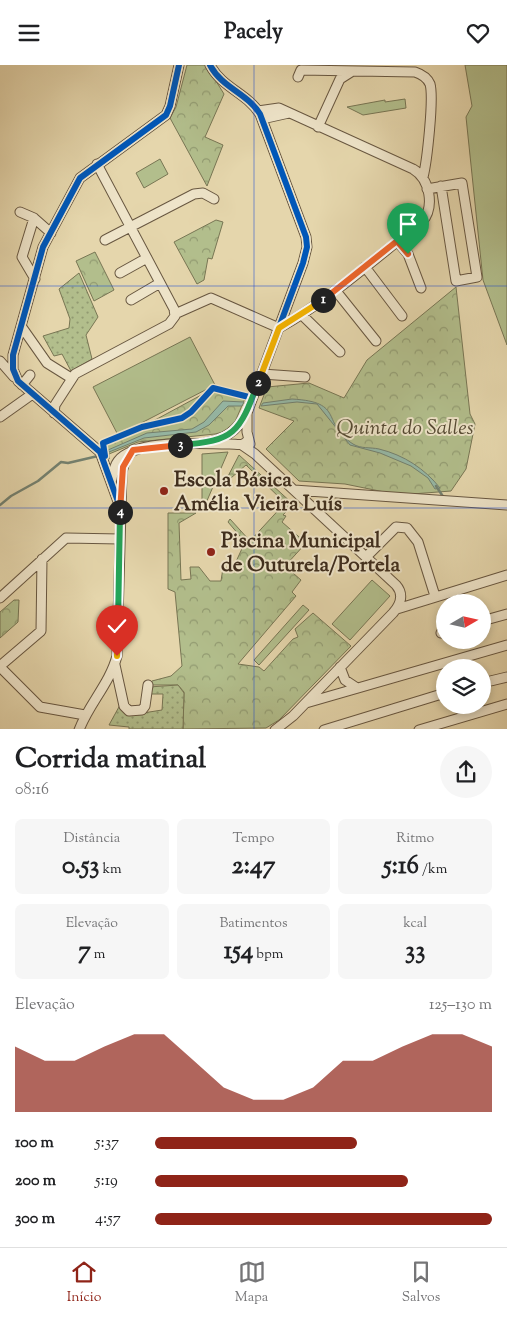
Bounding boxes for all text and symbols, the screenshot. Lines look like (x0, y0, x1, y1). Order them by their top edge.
text: Pacely (224, 17, 283, 49)
icon: menu (15, 19, 43, 47)
icon: heart (464, 19, 492, 47)
pin (387, 203, 429, 254)
icon: arrive (394, 210, 422, 238)
pin: 1 (310, 287, 336, 313)
text: 1 (321, 290, 326, 310)
pin: 2 (246, 371, 270, 395)
text: 2 (255, 373, 262, 393)
park label: Quinta do Salles (337, 414, 473, 444)
pin: 3 (168, 433, 192, 457)
text: 3 (178, 435, 183, 455)
place label: Escola Básica Amélia Vieira Luís (174, 466, 342, 520)
marker: Escola Básica Amélia Vieira Luís (158, 485, 170, 497)
pin: 4 (108, 499, 132, 525)
text: 4 (117, 502, 124, 522)
place label: Piscina Municipal de Outurela/Portela (221, 527, 400, 581)
marker: Piscina Municipal de Outurela/Portela (205, 546, 217, 558)
north arrow (436, 594, 491, 649)
map controls (436, 594, 491, 714)
pin (96, 605, 138, 656)
icon: check (103, 612, 131, 640)
button: layers (436, 659, 491, 714)
text: Corrida matinal (15, 740, 206, 780)
button: share (440, 746, 492, 798)
text: 08:16 (15, 779, 49, 802)
text: Distância (63, 829, 120, 849)
text: Tempo (232, 829, 274, 849)
text: Ritmo (396, 829, 434, 849)
text: 0.53 (62, 849, 99, 885)
text: 2:47 (232, 849, 275, 885)
text: 5:16 (383, 849, 419, 885)
text: km (99, 860, 122, 880)
text: /km (419, 860, 447, 880)
text: Elevação (66, 914, 118, 934)
text: Batimentos (220, 914, 287, 934)
text: kcal (403, 914, 427, 934)
text: 7 (78, 934, 91, 970)
text: 154 (224, 934, 253, 970)
text: 33 (405, 934, 425, 970)
text: m (91, 945, 105, 965)
text: bpm (253, 945, 283, 965)
text: Elevação (15, 994, 75, 1017)
text: 125–130 m (429, 994, 492, 1017)
text: 100 m (15, 1132, 54, 1155)
text: 5:37 (95, 1132, 119, 1155)
text: 200 m (15, 1170, 56, 1193)
text: 5:19 (95, 1170, 118, 1193)
text: 300 m (15, 1208, 55, 1231)
text: 4:57 (95, 1208, 121, 1231)
tab: Início (67, 1258, 101, 1308)
tab: Mapa (235, 1258, 268, 1308)
tab: Salvos (402, 1258, 440, 1308)

